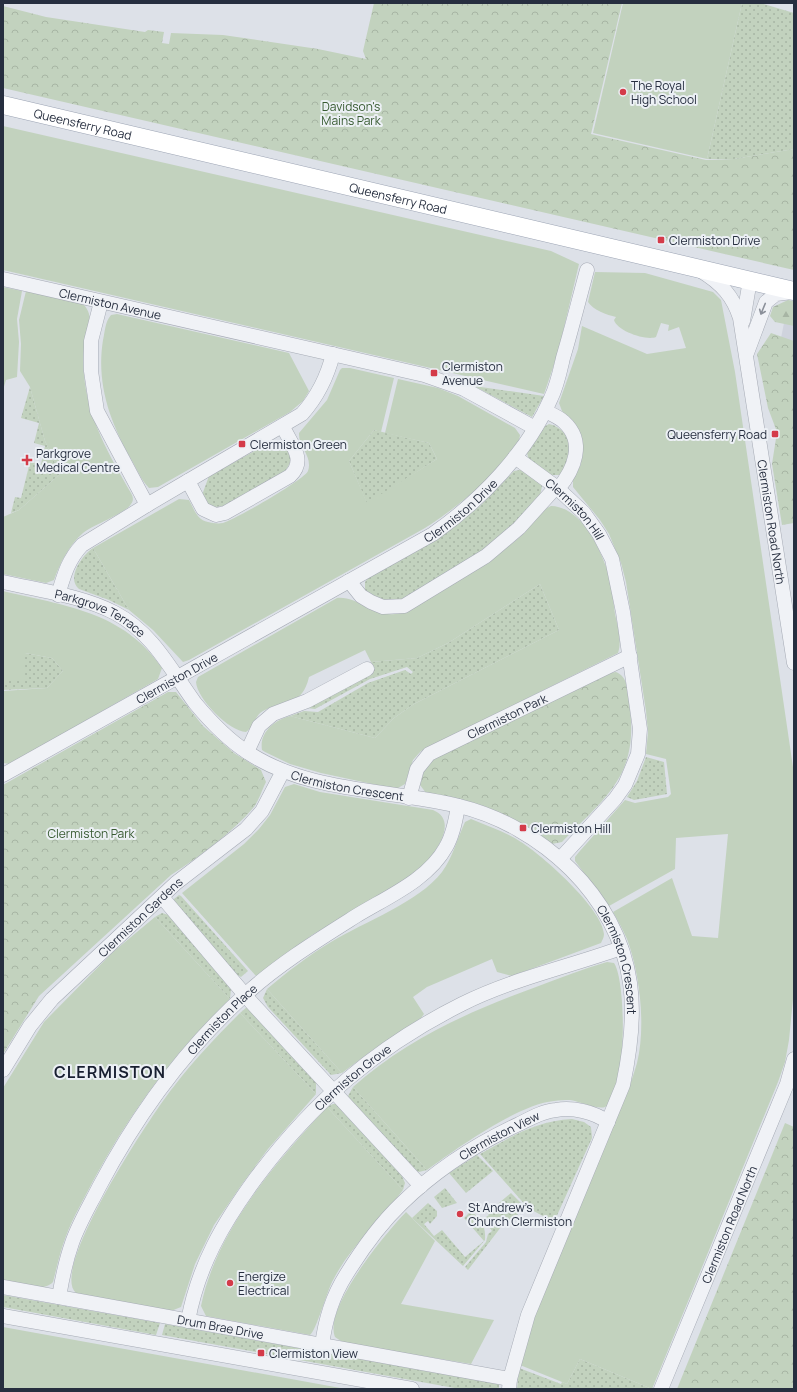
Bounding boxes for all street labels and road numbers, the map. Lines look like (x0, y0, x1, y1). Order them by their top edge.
street label: Queensferry Road (32, 104, 133, 143)
street label: Queensferry Road (348, 178, 449, 218)
street label: Clermiston Avenue (57, 284, 163, 323)
street label: Clermiston Road North (754, 458, 790, 585)
street label: Clermiston Hill (542, 474, 609, 542)
street label: Clermiston Drive (420, 475, 501, 546)
street label: Parkgrove Terrace (53, 585, 150, 641)
street label: Clermiston Drive (133, 648, 221, 707)
street label: Clermiston Park (464, 689, 551, 743)
street label: Clermiston Crescent (289, 766, 405, 804)
street label: Clermiston Gardens (94, 873, 186, 960)
street label: Clermiston Crescent (593, 901, 641, 1015)
street label: Clermiston Place (183, 980, 261, 1058)
street label: Clermiston Grove (310, 1040, 394, 1114)
street label: Clermiston View (455, 1107, 542, 1164)
street label: Clermiston Road North (697, 1163, 761, 1286)
street label: Drum Brae Drive (176, 1310, 265, 1343)

